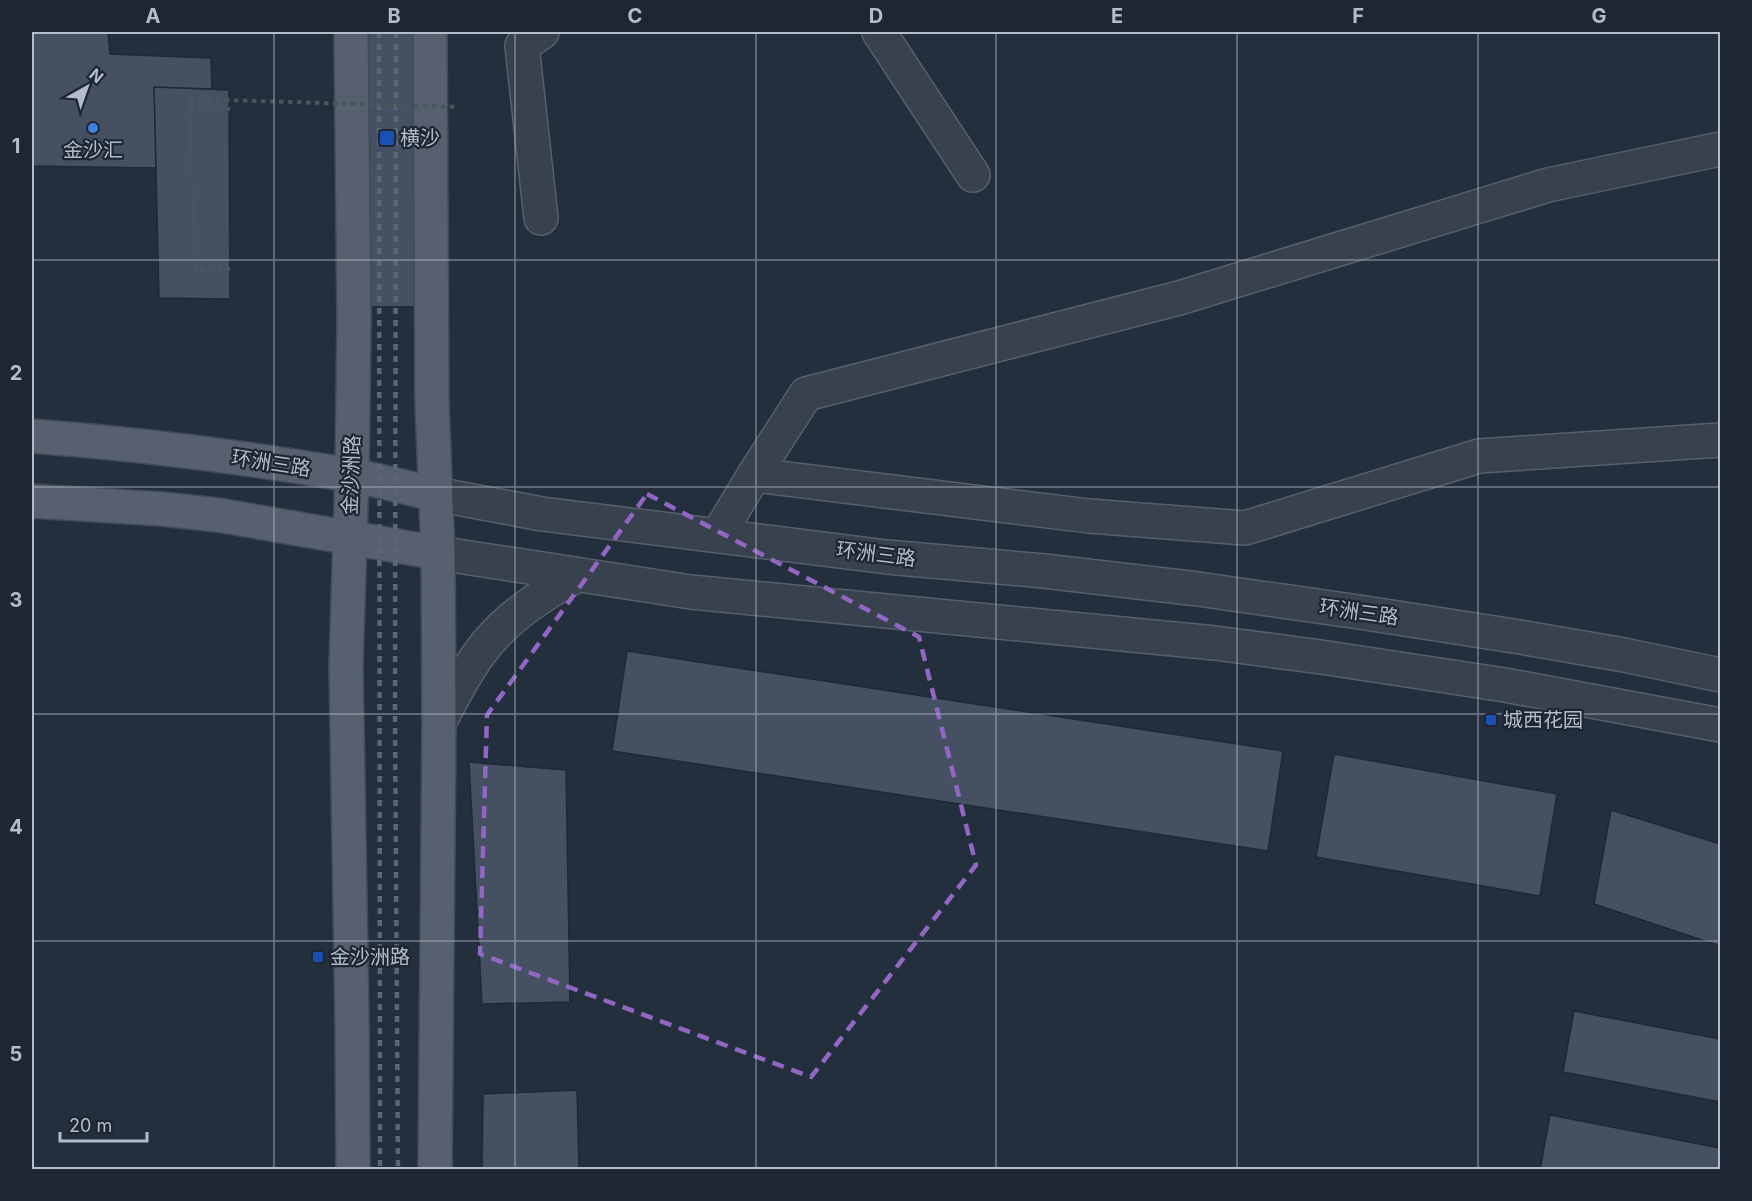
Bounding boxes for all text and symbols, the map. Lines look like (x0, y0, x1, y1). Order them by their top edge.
text: A (146, 4, 161, 28)
text: B (387, 4, 401, 28)
text: C (628, 4, 642, 28)
text: D (869, 4, 883, 28)
text: E (1111, 4, 1123, 28)
text: F (1352, 4, 1364, 28)
text: G (1591, 4, 1607, 28)
north arrow (57, 57, 117, 117)
text: N (86, 64, 108, 87)
marker: 金沙汇 (86, 121, 100, 135)
place label: 横沙 (400, 126, 440, 150)
marker: 横沙 (378, 129, 396, 147)
text: 1 (12, 134, 20, 158)
place label: 金沙汇 (63, 138, 123, 162)
text: 2 (10, 361, 22, 385)
street label: 金沙洲路 (338, 435, 364, 515)
street label: 环洲三路 (230, 445, 312, 481)
street label: 环洲三路 (835, 537, 917, 571)
text: 3 (10, 588, 22, 612)
street label: 环洲三路 (1318, 595, 1400, 629)
place label: 城西花园 (1503, 708, 1583, 732)
marker: 城西花园 (1484, 713, 1498, 727)
text: 4 (9, 815, 23, 839)
place label: 金沙洲路 (330, 945, 410, 969)
marker: 金沙洲路 (311, 950, 325, 964)
text: 5 (10, 1042, 22, 1066)
scale bar (60, 1105, 147, 1143)
text: 20 m (69, 1115, 112, 1136)

